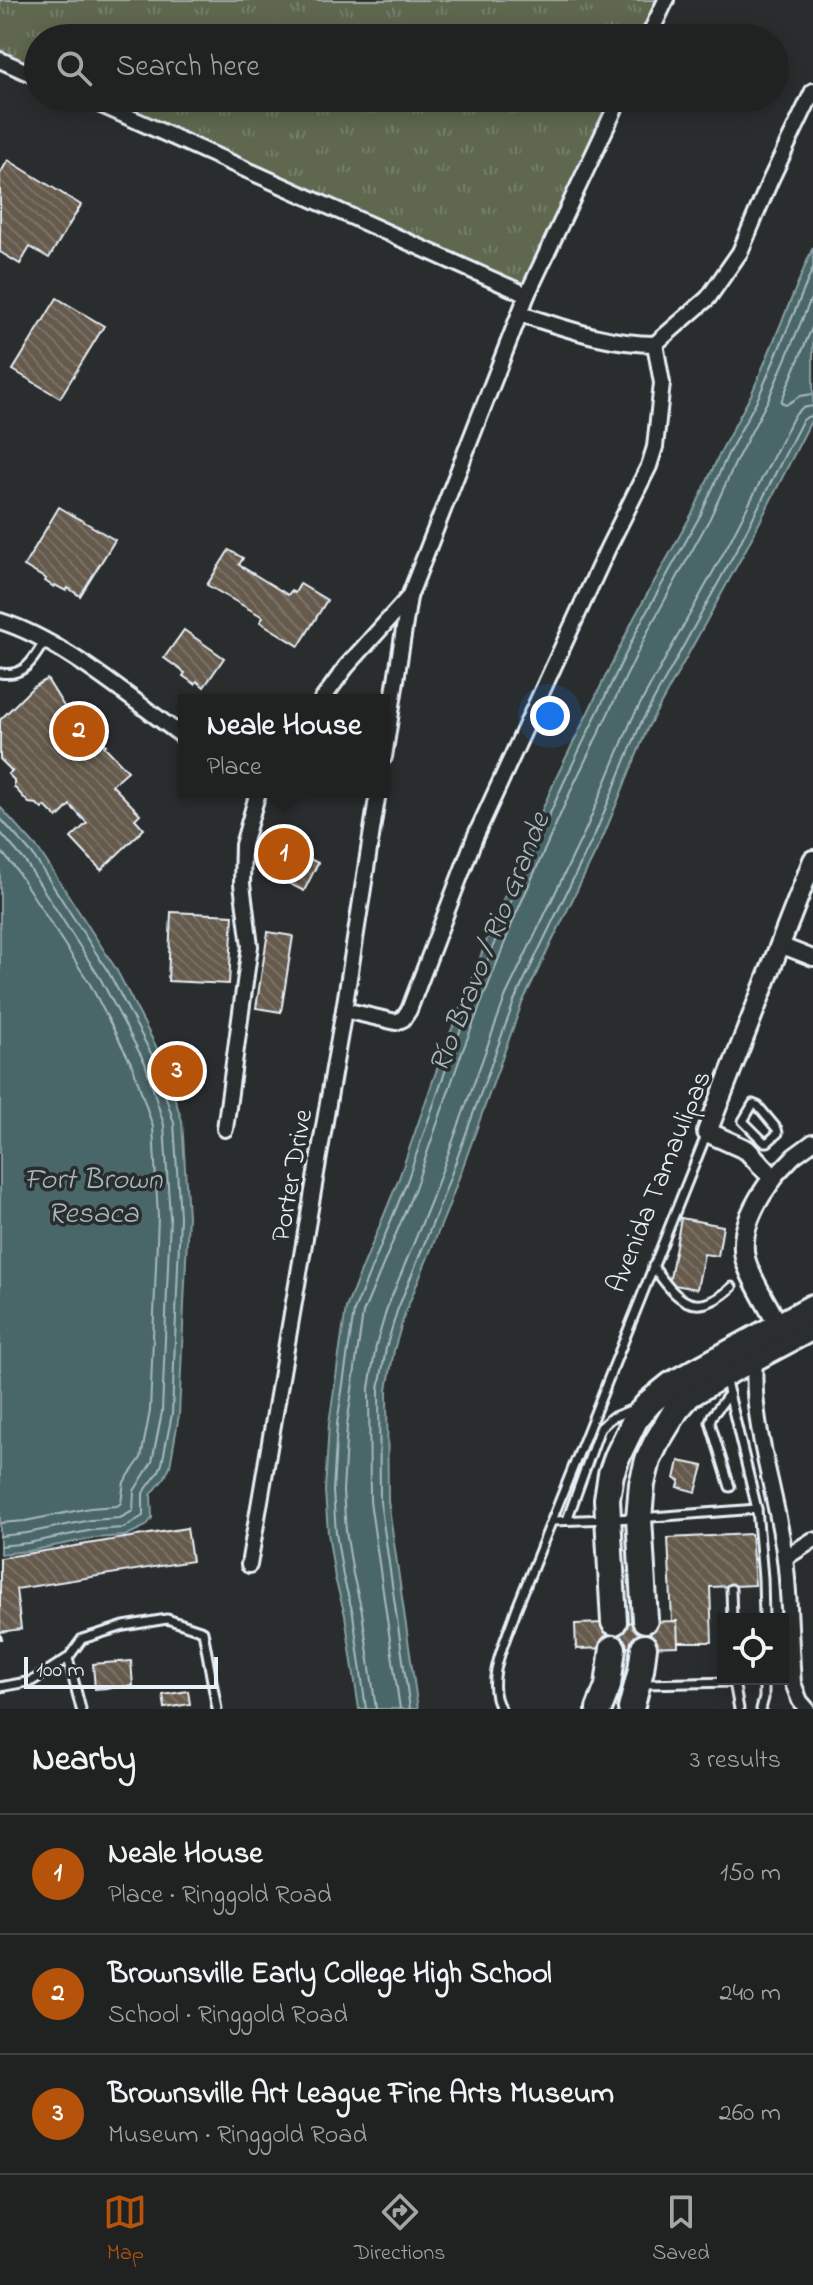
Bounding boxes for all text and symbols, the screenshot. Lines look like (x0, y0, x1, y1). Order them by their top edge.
search box (24, 24, 789, 112)
icon: search (52, 46, 96, 90)
text: Search here (116, 46, 260, 90)
popup (178, 694, 390, 798)
your location (530, 696, 570, 736)
pin: 2 (53, 701, 105, 761)
text: Neale House (207, 705, 361, 749)
text: Place (207, 749, 262, 787)
water label: Río Bravo / Rio Grande (419, 805, 564, 1080)
pin: 1 (258, 824, 310, 884)
pin: 3 (151, 1041, 203, 1101)
street label: Avenida Tamaulipas (597, 1065, 724, 1300)
street label: Porter Drive (262, 1106, 325, 1245)
water label: Fort Brown Resaca (24, 1159, 164, 1237)
map controls (717, 1613, 789, 1685)
button: locate (717, 1613, 789, 1685)
scale bar (24, 1653, 218, 1689)
text: 100 m (36, 1655, 85, 1687)
text: Nearby (32, 1736, 136, 1786)
text: 3 results (690, 1742, 781, 1780)
text: Neale House (108, 1833, 263, 1877)
text: 1 (54, 1855, 62, 1893)
text: 150 m (720, 1855, 781, 1893)
text: Place · Ringgold Road (108, 1877, 332, 1915)
text: Brownsville Early College High School (108, 1953, 552, 1997)
text: 2 (52, 1975, 64, 2013)
text: 240 m (719, 1975, 781, 2013)
text: School · Ringgold Road (108, 1997, 348, 2035)
text: Brownsville Art League Fine Arts Museum (108, 2073, 614, 2117)
text: 3 (53, 2095, 63, 2133)
text: 260 m (719, 2095, 781, 2133)
text: Museum · Ringgold Road (108, 2117, 367, 2155)
tab: Map (103, 2190, 147, 2270)
tab: Directions (354, 2190, 445, 2270)
tab: Saved (652, 2190, 710, 2270)

